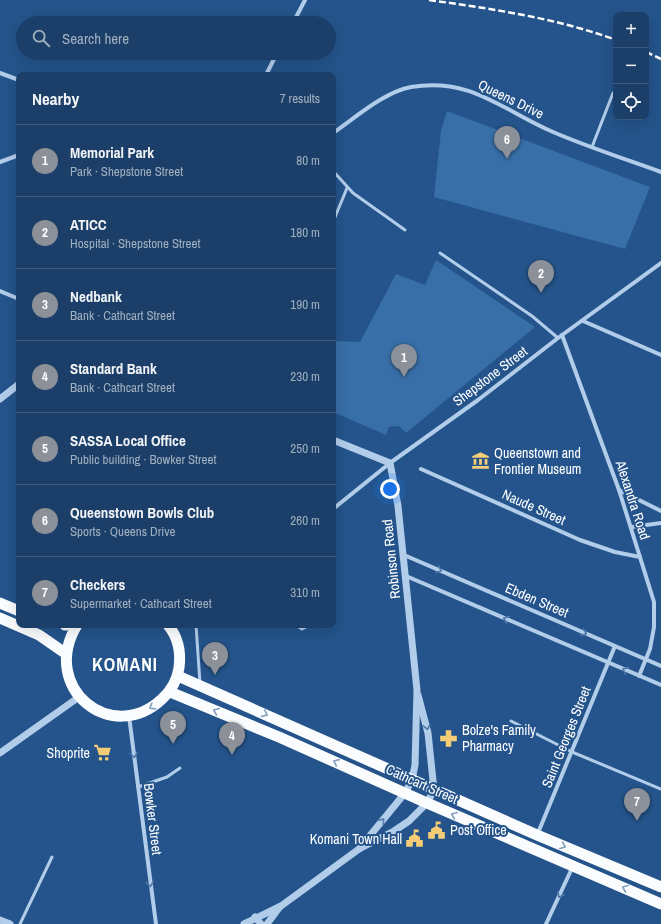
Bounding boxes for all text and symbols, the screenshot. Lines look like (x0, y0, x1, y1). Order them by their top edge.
map controls (613, 12, 649, 120)
button: + (613, 12, 649, 48)
search box (16, 16, 336, 60)
icon: search (30, 27, 52, 49)
text: Search here (62, 28, 129, 49)
button: − (613, 48, 649, 84)
street label: Queens Drive (475, 75, 547, 123)
button: locate (613, 84, 649, 120)
text: Nearby (32, 87, 79, 110)
text: 7 results (280, 90, 320, 107)
pin: 6 (494, 126, 520, 159)
text: Memorial Park (70, 142, 154, 163)
text: 1 (42, 152, 48, 169)
text: 80 m (296, 152, 320, 169)
text: Park · Shepstone Street (70, 163, 183, 180)
text: ATICC (70, 214, 107, 235)
text: 2 (42, 224, 48, 241)
text: 180 m (290, 224, 320, 241)
text: Hospital · Shepstone Street (70, 235, 200, 252)
pin: 2 (528, 260, 554, 293)
text: Nedbank (70, 286, 122, 307)
text: 3 (42, 296, 48, 313)
text: 190 m (290, 296, 320, 313)
text: Bank · Cathcart Street (70, 307, 175, 324)
street label: Shepstone Street (449, 342, 531, 410)
pin: 1 (391, 344, 417, 377)
text: Standard Bank (70, 358, 157, 379)
text: 4 (42, 368, 48, 385)
text: 230 m (290, 368, 320, 385)
text: Bank · Cathcart Street (70, 379, 175, 396)
text: SASSA Local Office (70, 430, 186, 451)
text: 5 (42, 440, 48, 457)
text: 250 m (290, 440, 320, 457)
place label: Queenstown and Frontier Museum (494, 444, 581, 478)
text: Public building · Bowker Street (70, 451, 216, 468)
museum icon: Queenstown and Frontier Museum (471, 451, 491, 471)
street label: Alexandra Road (611, 457, 654, 542)
your location (380, 479, 400, 499)
street label: Naude Street (499, 485, 569, 529)
text: Queenstown Bowls Club (70, 502, 214, 523)
text: 6 (42, 512, 48, 529)
text: 260 m (290, 512, 320, 529)
street label: Robinson Road (378, 518, 404, 600)
text: Sports · Queens Drive (70, 523, 175, 540)
one-way arrow (435, 565, 443, 573)
text: Checkers (70, 574, 125, 595)
street label: Ebden Street (503, 579, 571, 621)
text: 7 (42, 584, 48, 601)
text: 310 m (290, 584, 320, 601)
text: Supermarket · Cathcart Street (70, 595, 212, 612)
one-way arrow (502, 615, 509, 623)
one-way arrow (581, 628, 588, 636)
pin: 3 (202, 642, 228, 675)
district label: KOMANI (92, 652, 158, 677)
one-way arrow (622, 666, 629, 674)
street label: Saint Georges Street (537, 684, 595, 790)
one-way arrow (149, 702, 156, 709)
one-way arrow (212, 707, 219, 715)
one-way arrow (260, 709, 268, 717)
pin: 5 (160, 711, 186, 744)
place label: Bolze's Family Pharmacy (462, 721, 536, 755)
pin: 4 (219, 722, 245, 755)
one-way arrow (422, 724, 430, 730)
pharmacy icon: Bolze's Family Pharmacy (439, 728, 459, 748)
supermarket icon: Shoprite (93, 743, 113, 763)
place label: Shoprite (47, 744, 90, 762)
one-way arrow (129, 752, 138, 758)
one-way arrow (332, 758, 339, 766)
street label: Cathcart Street (383, 760, 461, 808)
street label: Bowker Street (140, 782, 166, 856)
pin: 7 (624, 788, 650, 821)
one-way arrow (451, 812, 459, 820)
one-way arrow (377, 819, 384, 826)
public building icon: Post Office (427, 820, 447, 840)
place label: Post Office (450, 821, 507, 839)
public building icon: Komani Town Hall (405, 829, 425, 849)
place label: Komani Town Hall (310, 830, 402, 848)
one-way arrow (559, 842, 566, 850)
one-way arrow (146, 881, 155, 887)
one-way arrow (622, 885, 630, 893)
one-way arrow (557, 890, 565, 898)

